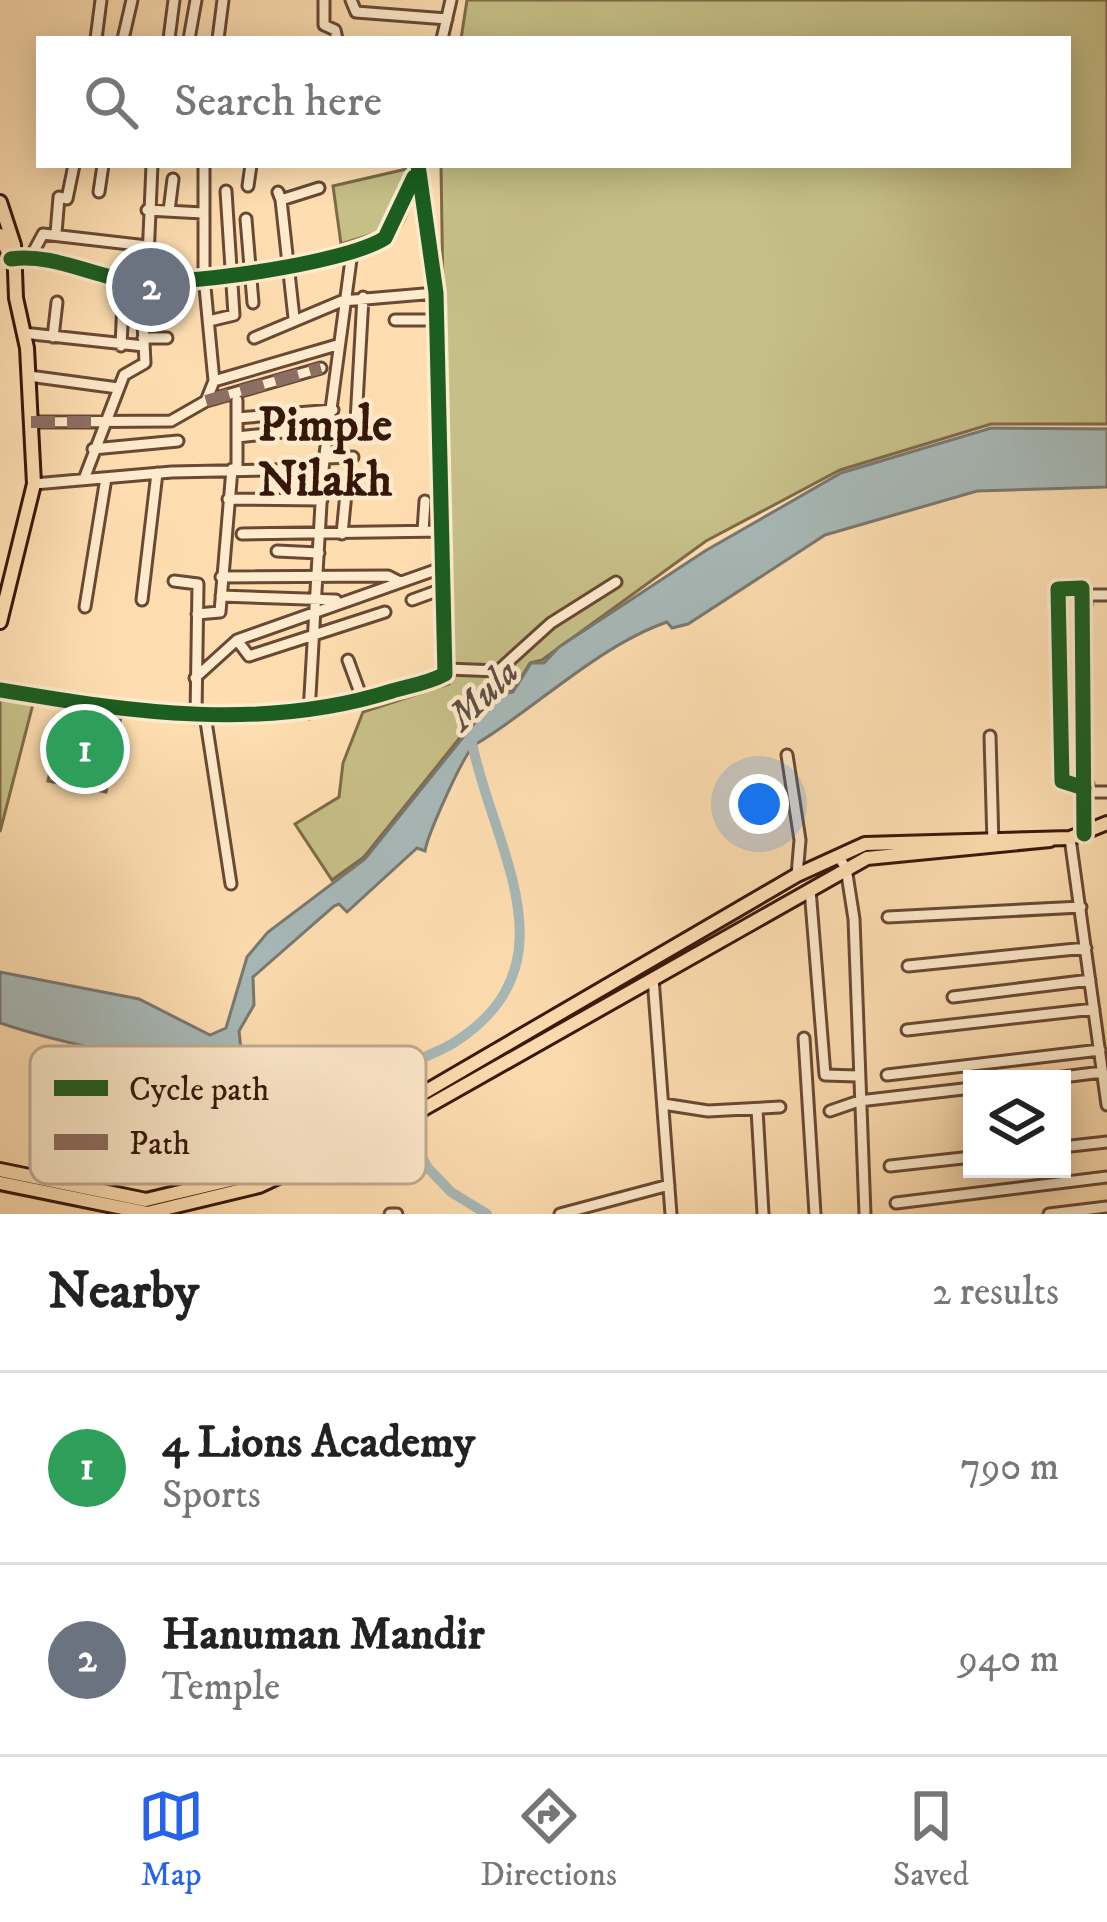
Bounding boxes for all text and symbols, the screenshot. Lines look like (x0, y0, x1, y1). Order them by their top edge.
search box (36, 36, 1071, 168)
icon: search (78, 69, 144, 135)
text: Search here (174, 74, 382, 130)
pin: 2 (112, 242, 190, 332)
district label: Pimple Nilakh (258, 396, 393, 511)
water label: Mula (436, 649, 530, 743)
pin: 1 (46, 704, 124, 794)
your location (729, 774, 789, 834)
legend (30, 1046, 426, 1184)
text: Cycle path (129, 1070, 269, 1111)
map controls (963, 1070, 1071, 1178)
button: layers (963, 1070, 1071, 1178)
text: Path (129, 1124, 190, 1165)
text: Nearby (48, 1260, 199, 1324)
text: 2 results (932, 1268, 1059, 1317)
text: 4 Lions Academy (162, 1415, 475, 1471)
text: 1 (80, 1443, 94, 1492)
text: 790 m (960, 1443, 1059, 1492)
text: Sports (162, 1471, 261, 1520)
text: Hanuman Mandir (162, 1607, 484, 1663)
text: 2 (77, 1635, 97, 1684)
text: 940 m (958, 1635, 1059, 1684)
text: Temple (162, 1663, 280, 1712)
tab: Map (138, 1783, 204, 1896)
tab: Directions (480, 1783, 617, 1896)
tab: Saved (893, 1783, 969, 1896)

